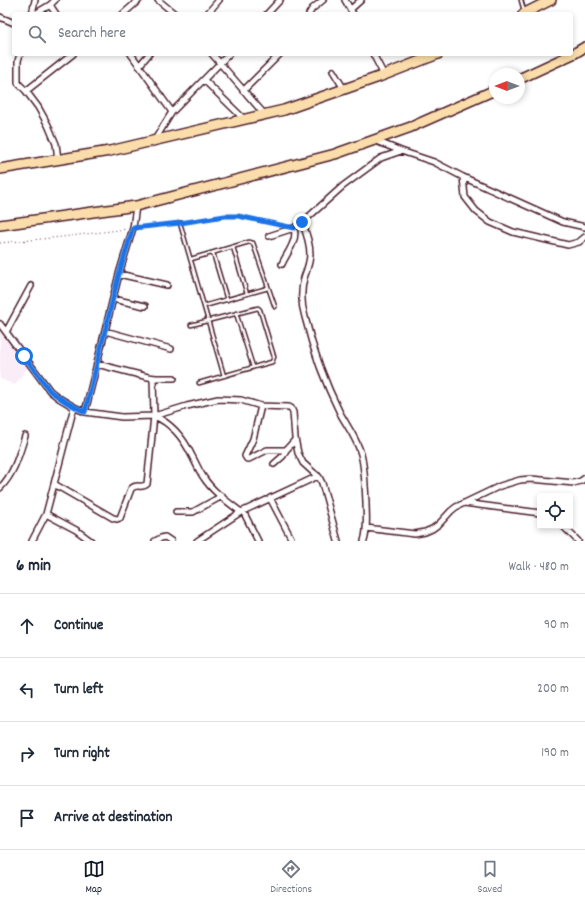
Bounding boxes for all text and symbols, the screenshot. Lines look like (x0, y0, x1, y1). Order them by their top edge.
search box (12, 12, 573, 56)
icon: search (26, 23, 48, 45)
text: Search here (58, 23, 126, 45)
north arrow (489, 68, 525, 104)
route end (293, 213, 311, 231)
route start (15, 347, 33, 365)
map controls (537, 493, 573, 529)
button: locate (537, 493, 573, 529)
text: 6 min (16, 555, 51, 579)
text: Walk · 480 m (508, 558, 569, 577)
icon: ahead (16, 615, 38, 637)
text: Continue (54, 615, 103, 637)
text: 90 m (544, 616, 569, 635)
icon: left (16, 679, 38, 701)
text: Turn left (54, 679, 103, 701)
text: 200 m (537, 680, 569, 699)
icon: right (16, 743, 38, 765)
text: Turn right (54, 743, 110, 765)
text: 190 m (541, 744, 569, 763)
icon: arrive (16, 807, 38, 829)
text: Arrive at destination (54, 807, 172, 829)
tab: Map (83, 858, 105, 898)
tab: Directions (270, 858, 312, 898)
tab: Saved (478, 858, 502, 898)

